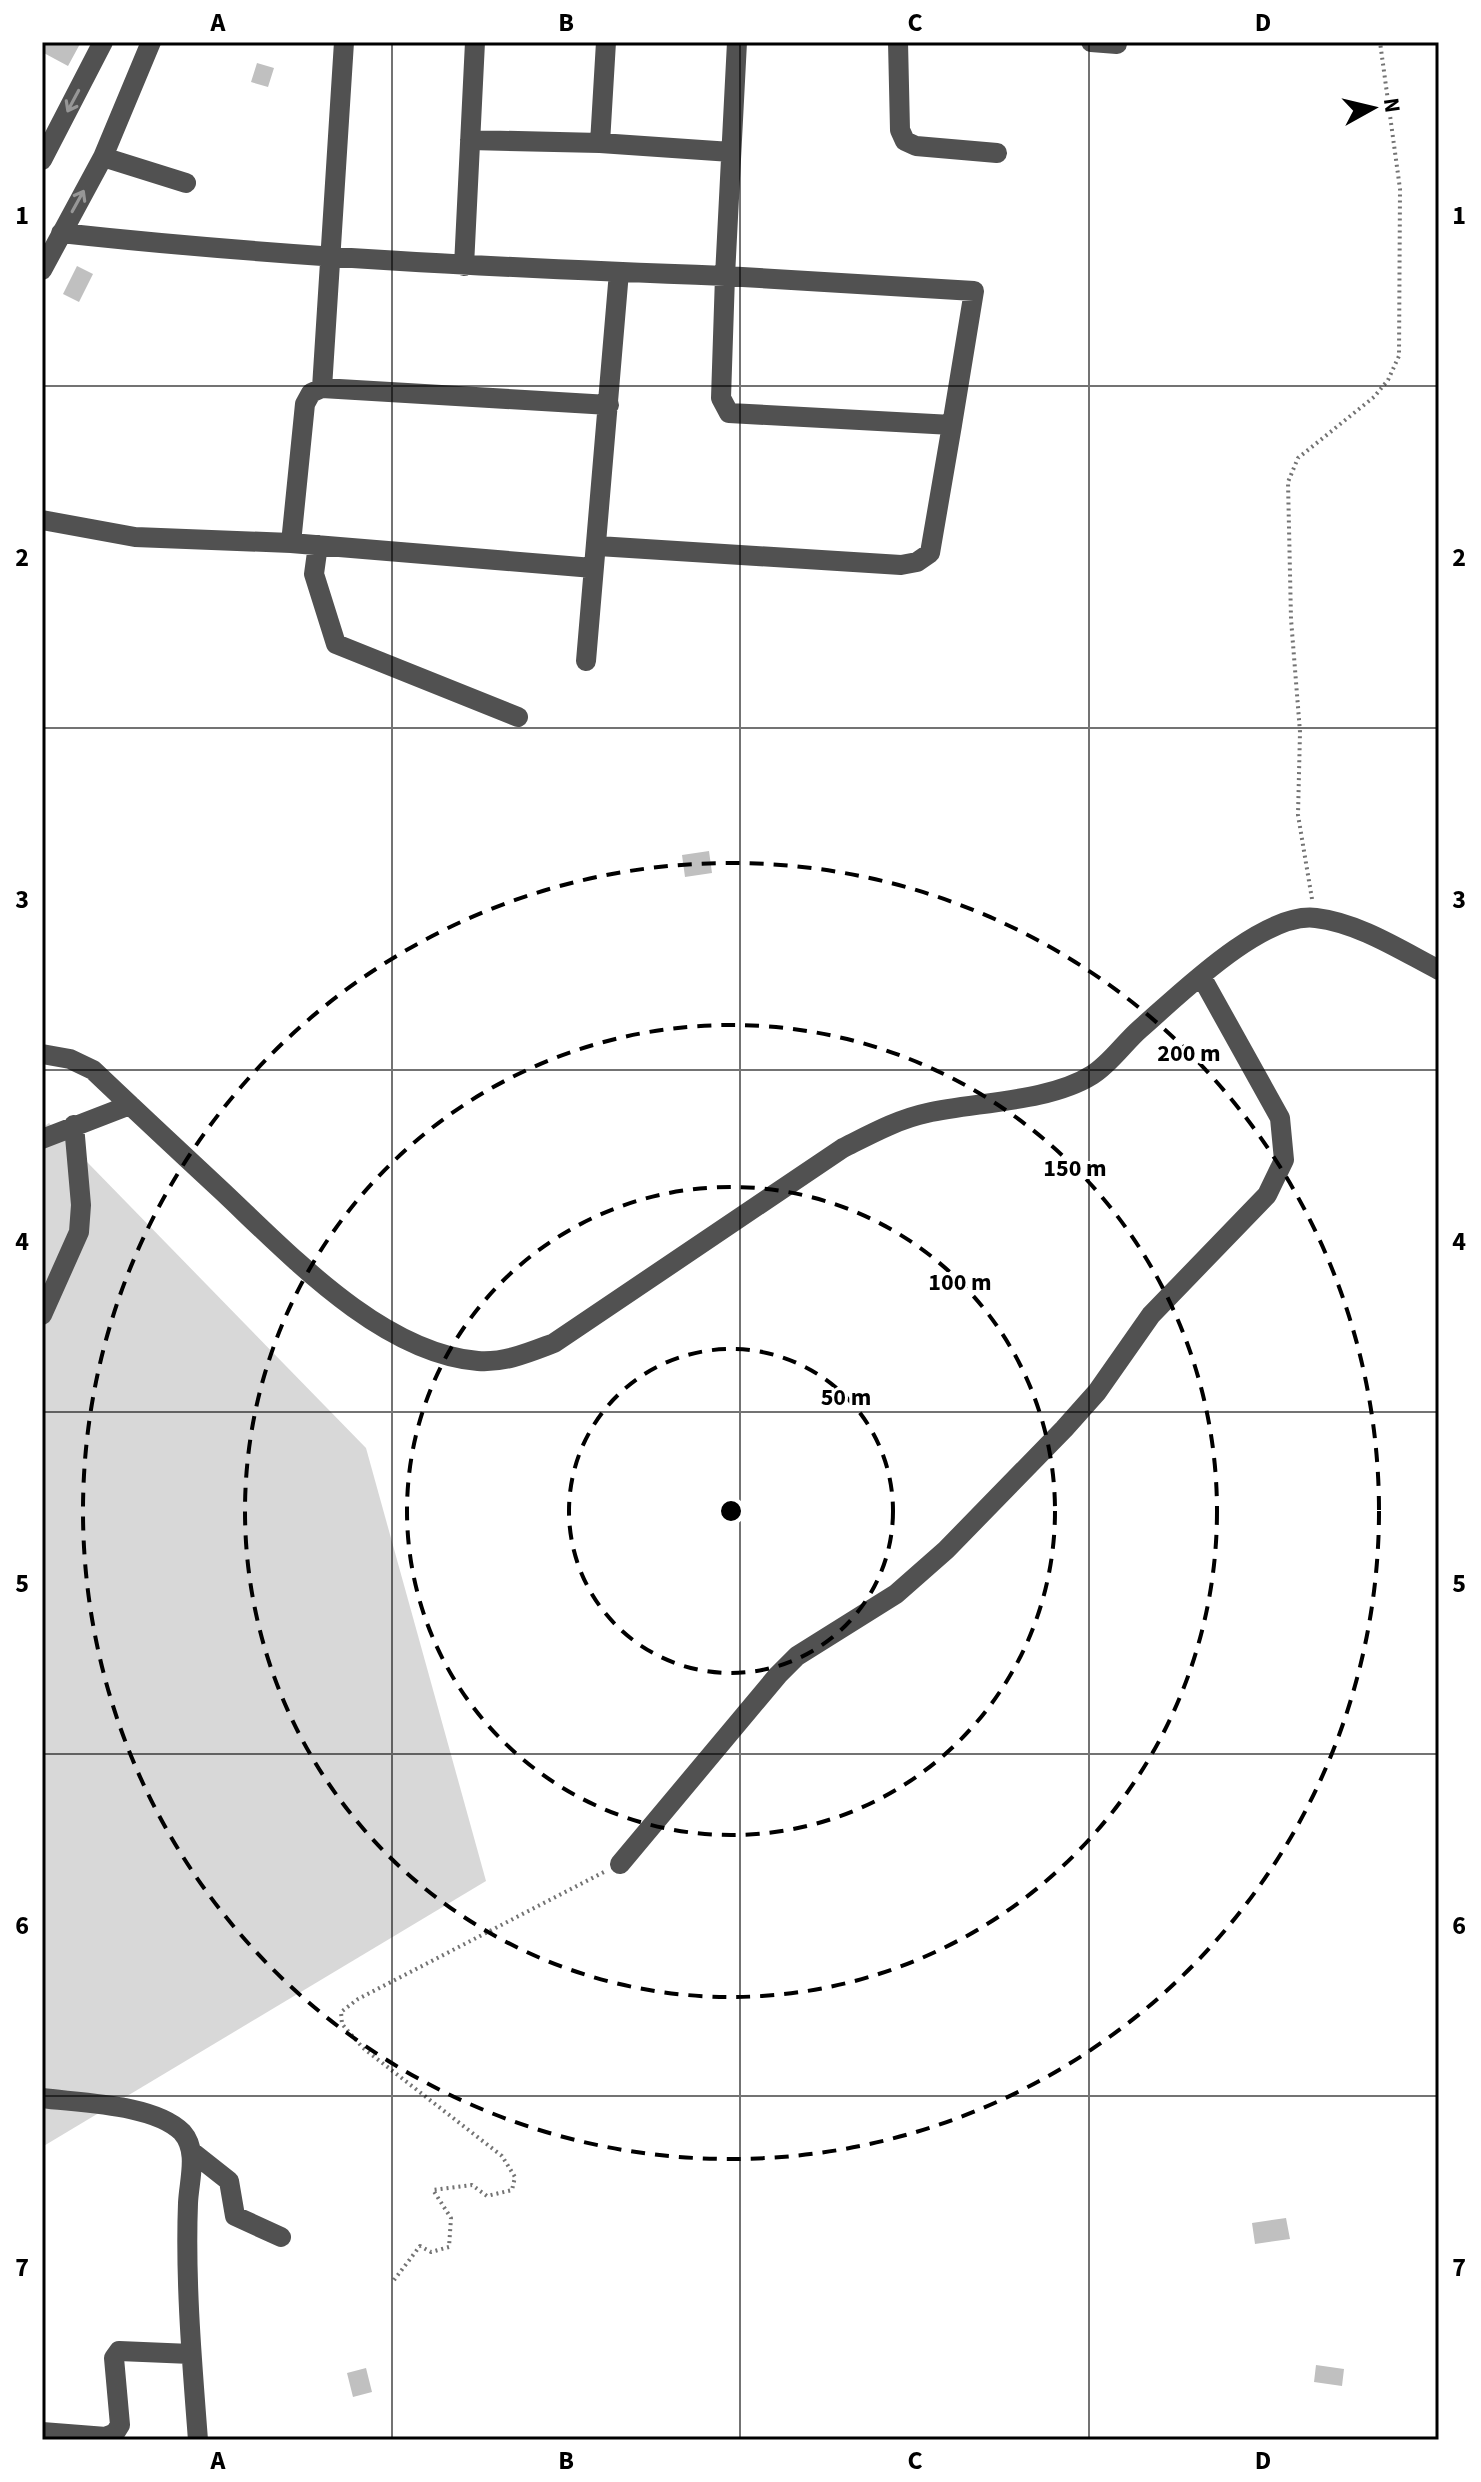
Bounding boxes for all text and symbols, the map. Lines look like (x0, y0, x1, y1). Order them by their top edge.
text: A (210, 4, 227, 41)
text: B (558, 4, 574, 41)
text: C (907, 4, 923, 41)
text: D (1255, 4, 1271, 41)
north arrow (1333, 68, 1413, 148)
one-way arrow (64, 88, 80, 112)
text: N (1375, 96, 1409, 115)
one-way arrow (71, 190, 86, 214)
text: 1 (15, 197, 29, 234)
text: 1 (1452, 197, 1466, 234)
text: 2 (15, 539, 29, 576)
text: 2 (1452, 539, 1466, 576)
text: 3 (15, 881, 29, 918)
text: 3 (1452, 881, 1466, 918)
text: 200 m (1157, 1036, 1221, 1071)
text: 150 m (1043, 1151, 1107, 1186)
text: 4 (15, 1223, 29, 1260)
text: 4 (1452, 1223, 1466, 1260)
text: 100 m (928, 1265, 992, 1300)
text: 50 m (821, 1380, 871, 1415)
centre of rings (717, 1497, 745, 1525)
text: 5 (15, 1565, 29, 1602)
text: 5 (1452, 1565, 1466, 1602)
text: 6 (15, 1907, 29, 1944)
text: 6 (1452, 1907, 1466, 1944)
text: 7 (15, 2249, 29, 2286)
text: 7 (1452, 2249, 1466, 2286)
text: A (210, 2442, 227, 2479)
text: B (558, 2442, 574, 2479)
text: C (907, 2442, 923, 2479)
text: D (1255, 2442, 1271, 2479)

